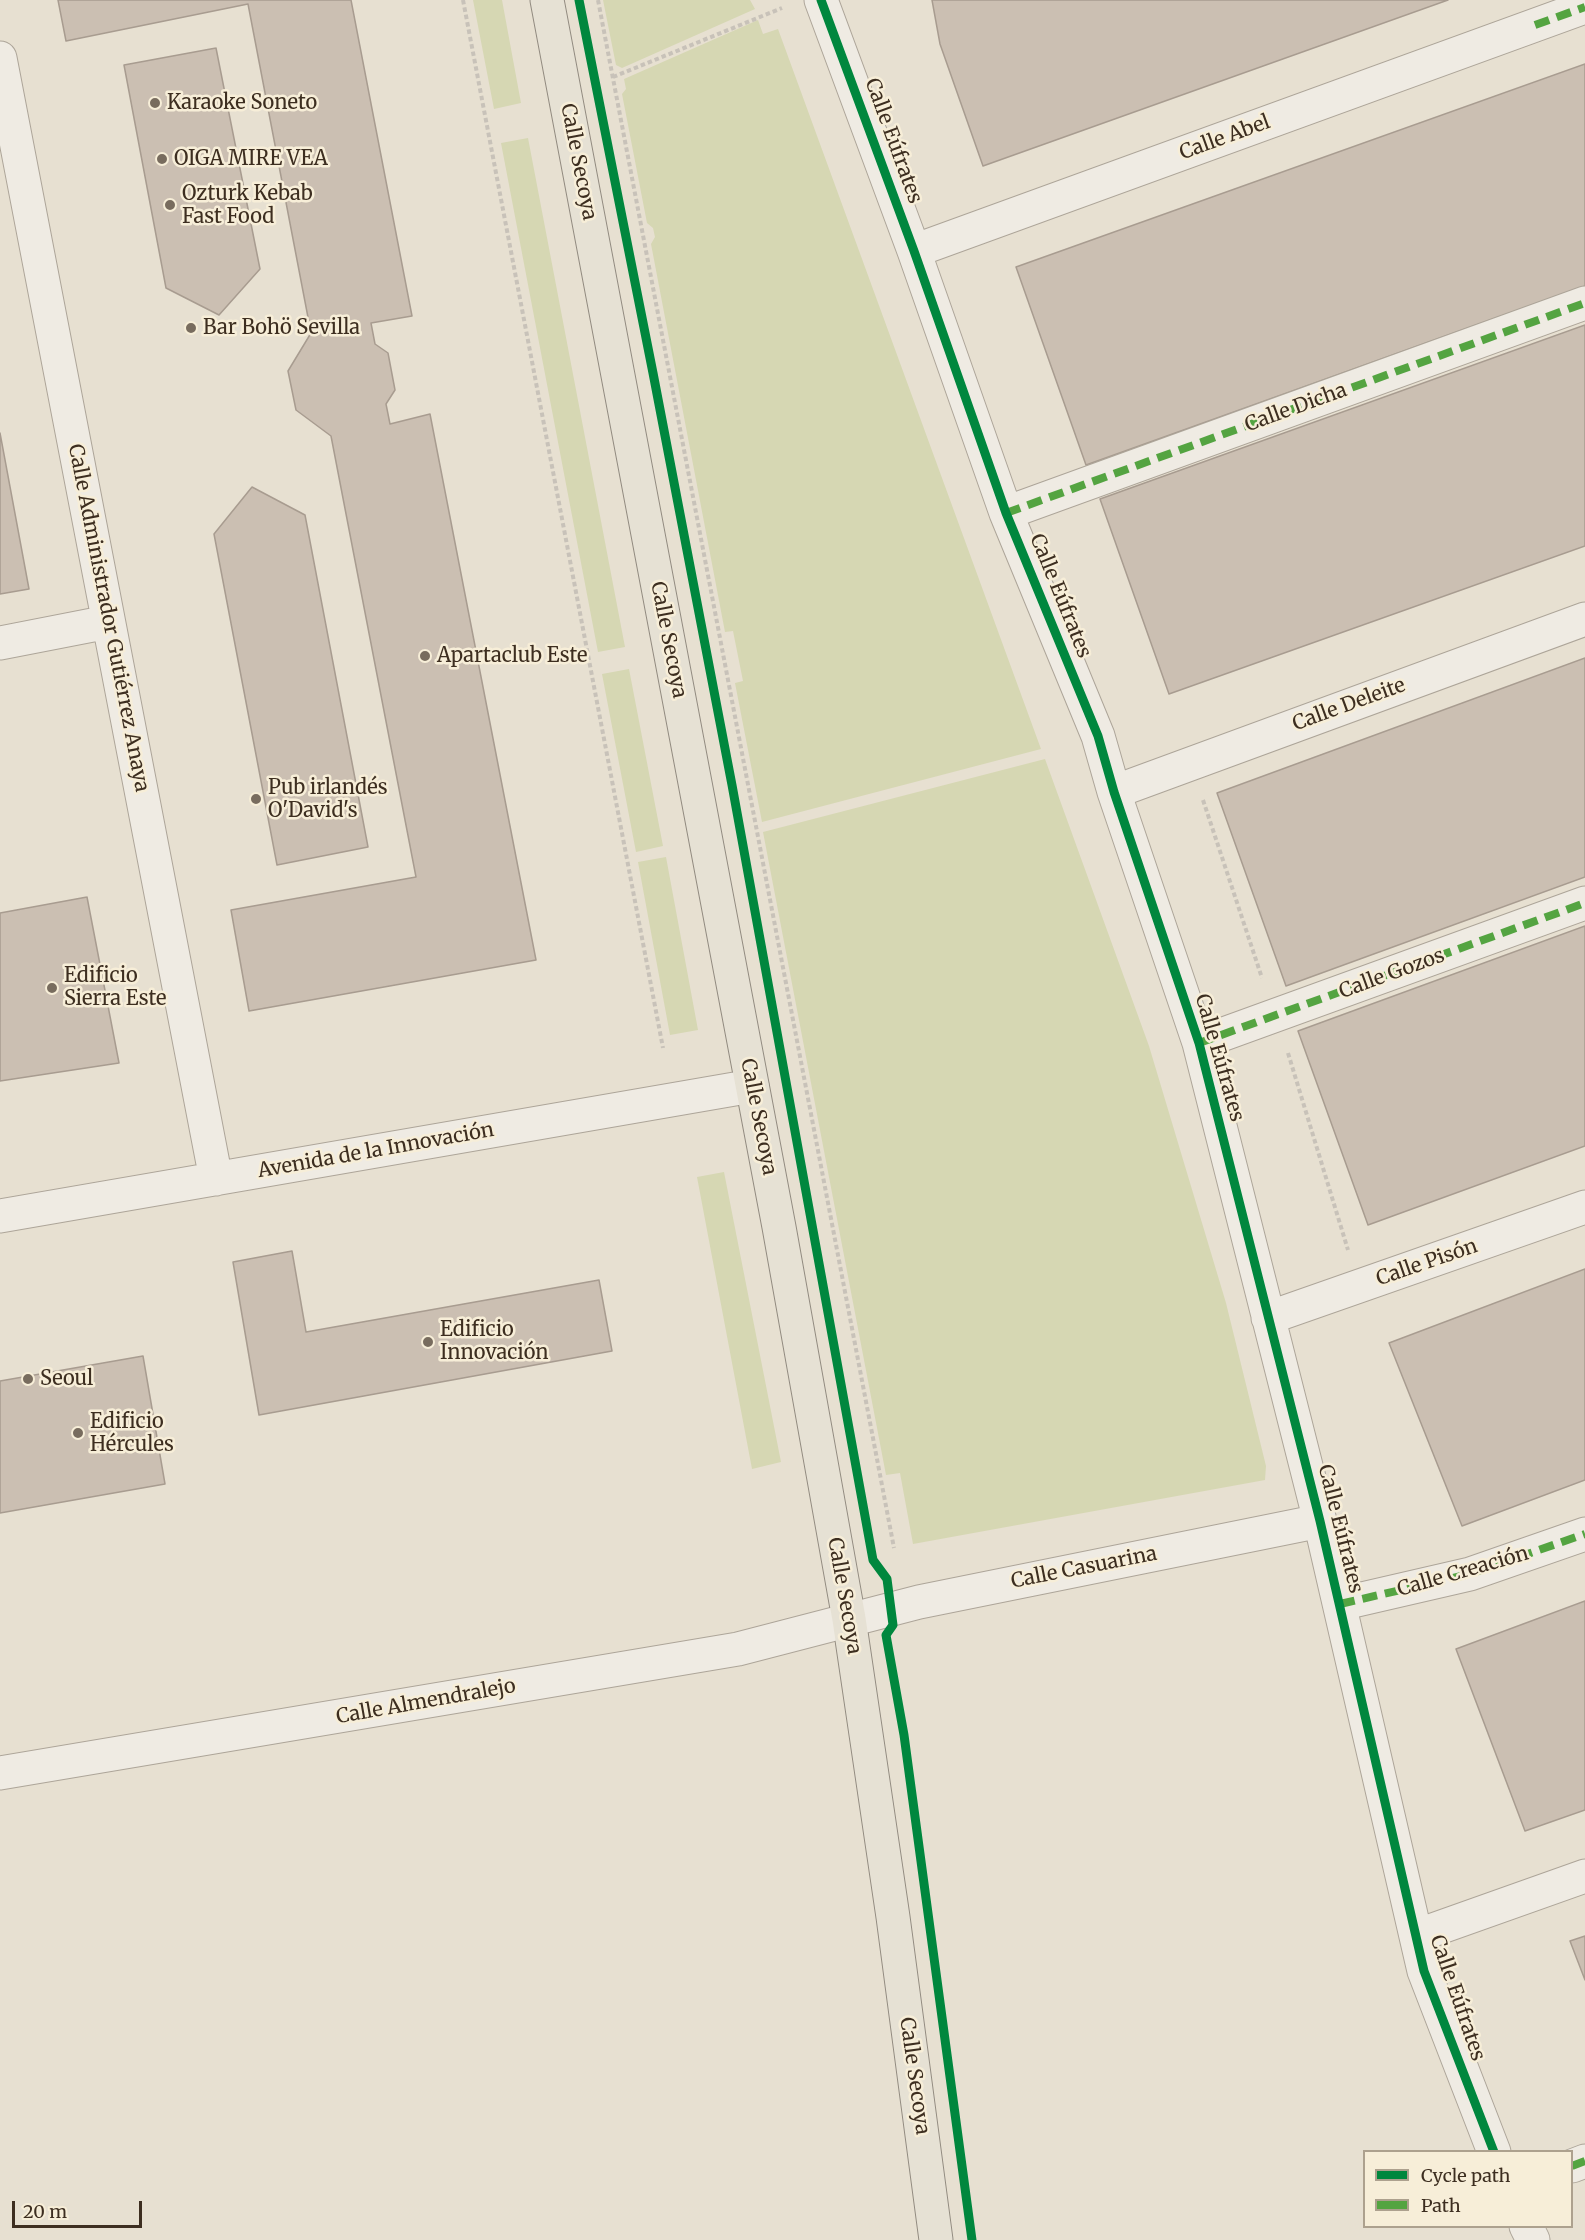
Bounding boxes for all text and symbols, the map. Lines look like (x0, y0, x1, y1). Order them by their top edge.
street label: Calle Eúfrates (859, 75, 927, 207)
place label: Karaoke Soneto (167, 91, 317, 115)
marker: Karaoke Soneto (148, 96, 162, 110)
street label: Calle Secoya (555, 102, 601, 222)
street label: Calle Abel (1176, 111, 1274, 165)
place label: OIGA MIRE VEA (174, 147, 328, 171)
marker: OIGA MIRE VEA (155, 152, 169, 166)
place label: Ozturk Kebab Fast Food (182, 182, 313, 229)
marker: Ozturk Kebab Fast Food (163, 198, 177, 212)
place label: Bar Bohö Sevilla (203, 316, 360, 340)
marker: Bar Bohö Sevilla (184, 321, 198, 335)
street label: Calle Dicha (1242, 378, 1350, 438)
street label: Calle Administrador Gutiérrez Anaya (62, 442, 154, 794)
street label: Calle Eúfrates (1024, 531, 1096, 661)
street label: Calle Secoya (645, 580, 691, 700)
place label: Apartaclub Este (437, 644, 587, 668)
marker: Apartaclub Este (418, 649, 432, 663)
street label: Calle Deleite (1289, 674, 1409, 736)
place label: Pub irlandés O'David's (268, 776, 388, 823)
marker: Pub irlandés O'David's (249, 792, 263, 806)
street label: Calle Gozos (1336, 944, 1448, 1004)
place label: Edificio Sierra Este (64, 964, 166, 1011)
marker: Edificio Sierra Este (45, 981, 59, 995)
street label: Calle Eúfrates (1189, 991, 1249, 1125)
street label: Calle Secoya (735, 1057, 781, 1177)
street label: Avenida de la Innovación (256, 1118, 496, 1184)
street label: Calle Pisón (1373, 1234, 1481, 1292)
place label: Edificio Innovación (440, 1318, 549, 1365)
marker: Edificio Innovación (421, 1335, 435, 1349)
place label: Seoul (40, 1367, 93, 1391)
marker: Seoul (21, 1372, 35, 1386)
place label: Edificio Hércules (90, 1410, 174, 1457)
marker: Edificio Hércules (71, 1426, 85, 1440)
street label: Calle Eúfrates (1312, 1462, 1368, 1596)
street label: Calle Secoya (822, 1536, 866, 1656)
street label: Calle Casuarina (1009, 1542, 1159, 1594)
street label: Calle Creación (1395, 1542, 1531, 1602)
street label: Calle Almendralejo (334, 1674, 518, 1730)
street label: Calle Eúfrates (1424, 1932, 1490, 2064)
street label: Calle Secoya (894, 2016, 934, 2136)
legend (1363, 2150, 1573, 2228)
text: Cycle path (1421, 2164, 1510, 2187)
scale bar (15, 2189, 146, 2227)
text: Path (1421, 2194, 1461, 2217)
text: 20 m (23, 2200, 67, 2223)

